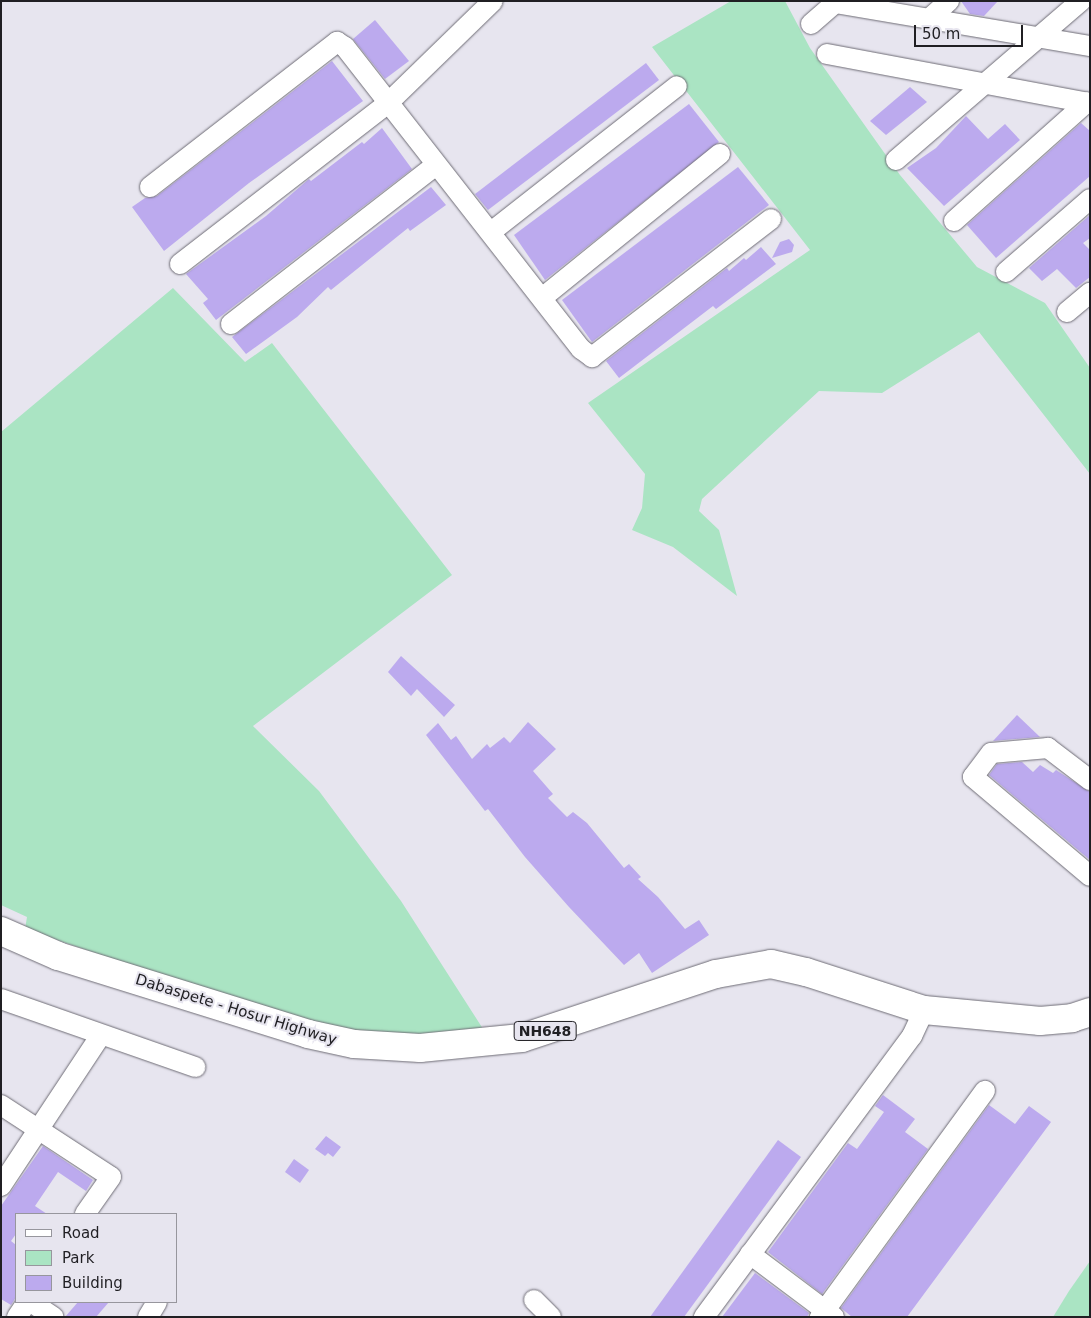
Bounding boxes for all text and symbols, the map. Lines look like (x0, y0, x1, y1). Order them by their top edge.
scale bar (916, 15, 1025, 47)
text: 50 m (922, 25, 960, 43)
street label: Dabaspete - Hosur Highway (133, 971, 339, 1049)
road number: NH648 (512, 1019, 578, 1042)
legend (15, 1213, 178, 1303)
text: Road (62, 1224, 100, 1242)
text: Park (62, 1249, 94, 1267)
text: Building (62, 1274, 123, 1292)

